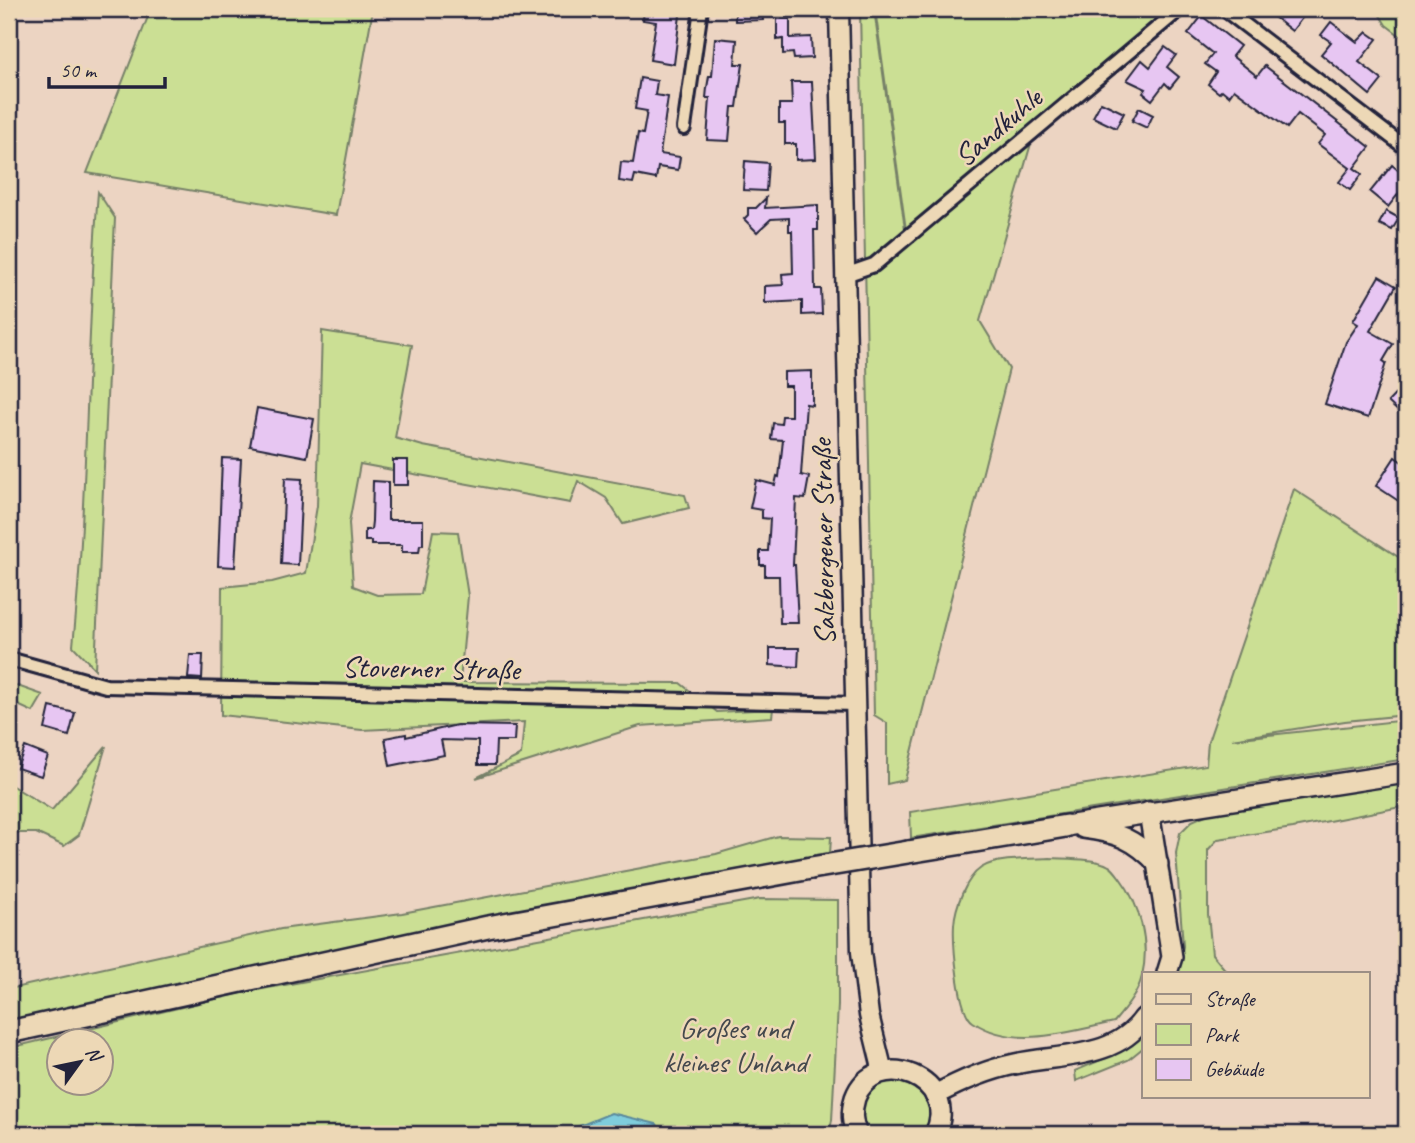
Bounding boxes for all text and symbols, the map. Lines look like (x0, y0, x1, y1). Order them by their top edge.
scale bar (49, 46, 164, 90)
text: 50 m (60, 57, 98, 83)
street label: Sandkuhle (946, 78, 1052, 175)
street label: Salzbergener Straße (802, 436, 844, 645)
street label: Stoverner Straße (342, 647, 522, 689)
legend (1142, 972, 1370, 1098)
text: Straße (1205, 986, 1257, 1012)
park label: Großes und kleines Unland (663, 1009, 811, 1081)
text: Park (1205, 1022, 1240, 1048)
north arrow (46, 1028, 116, 1098)
text: N (80, 1042, 108, 1067)
text: Gebäude (1205, 1056, 1264, 1082)

